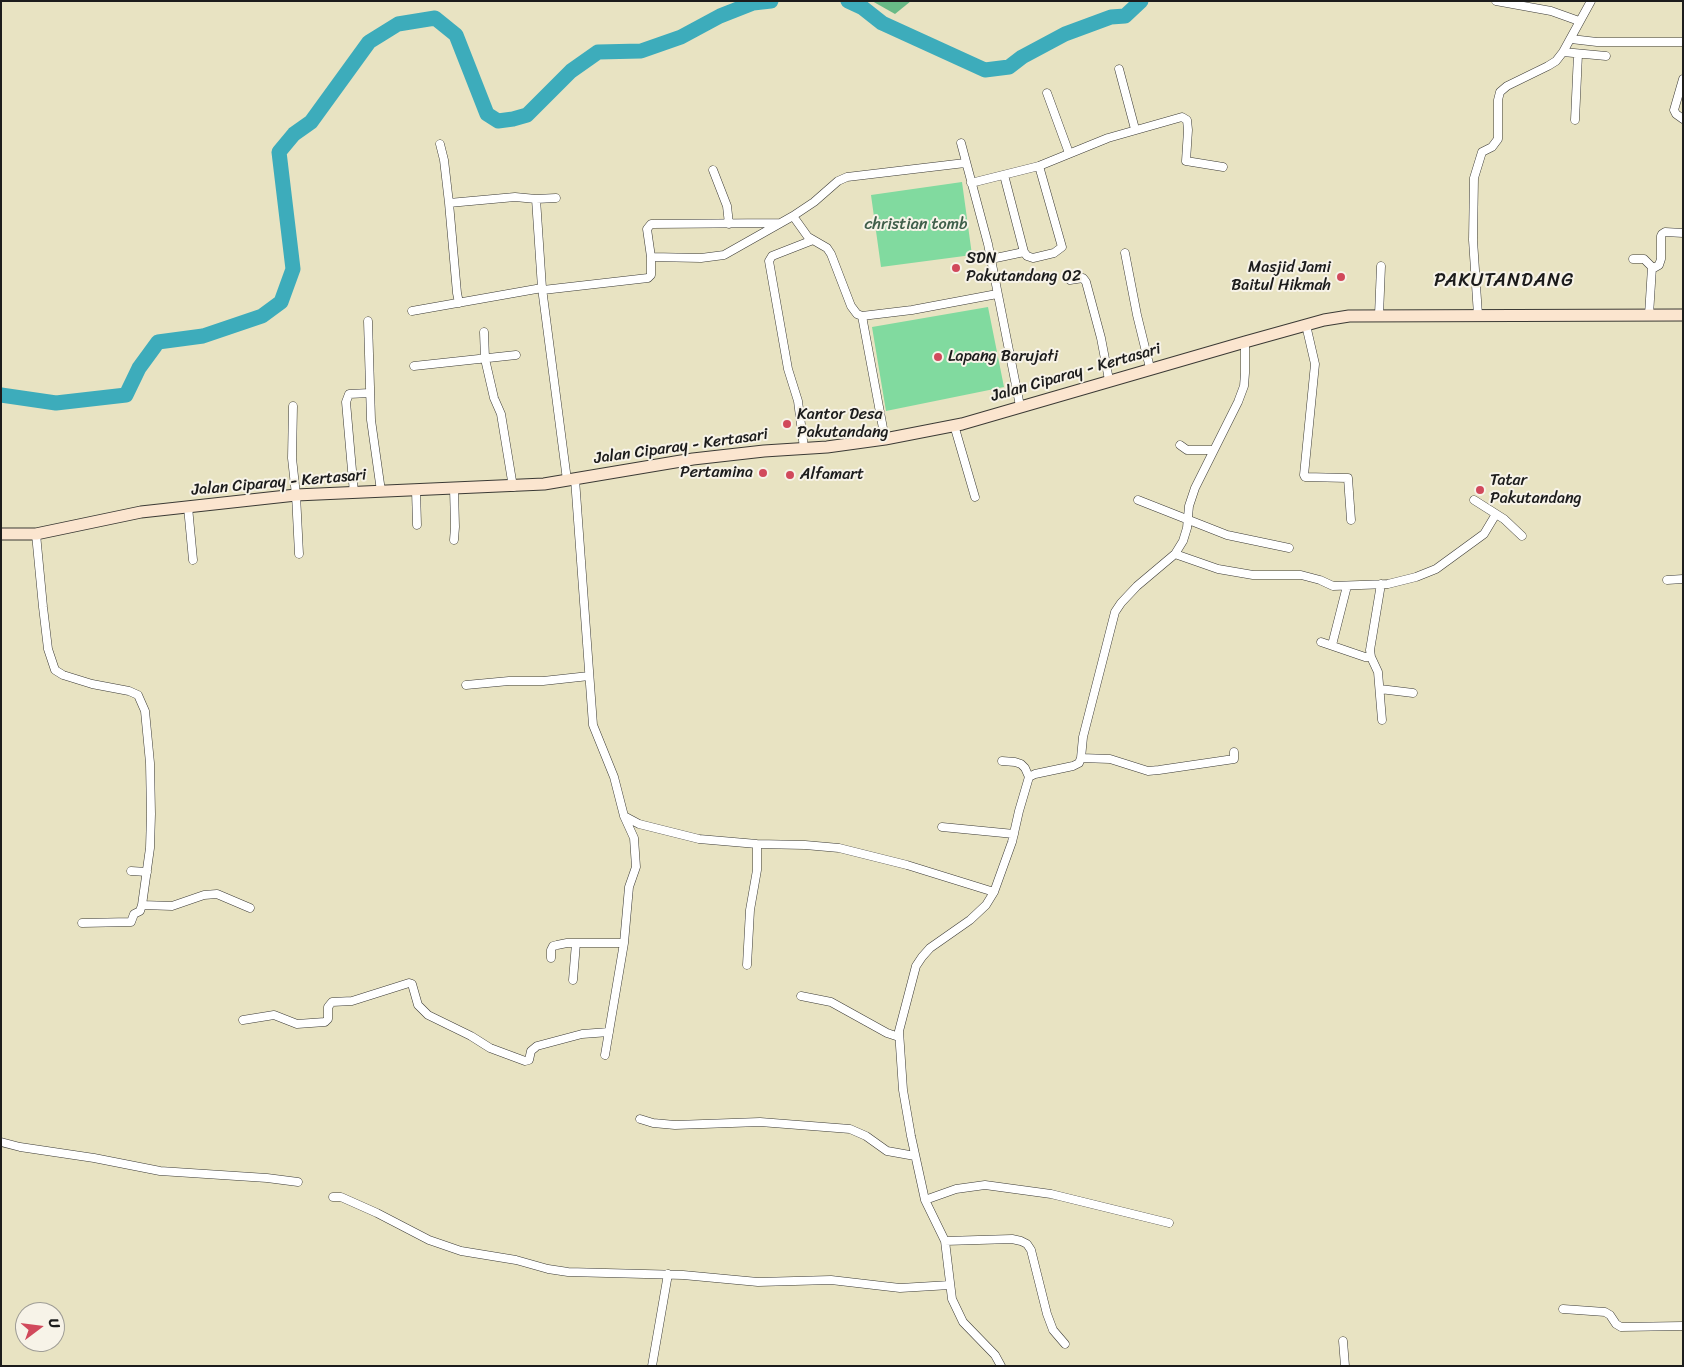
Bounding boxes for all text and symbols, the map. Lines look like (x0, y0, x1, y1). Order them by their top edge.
park label: christian tomb (865, 215, 967, 235)
place label: SDN Pakutandang 02 (966, 249, 1081, 287)
place label: Masjid Jami Baitul Hikmah (1231, 258, 1331, 296)
marker: SDN Pakutandang 02 (950, 262, 962, 274)
district label: PAKUTANDANG (1433, 270, 1575, 292)
marker: Masjid Jami Baitul Hikmah (1335, 271, 1347, 283)
street label: Jalan Ciparay - Kertasari (989, 340, 1163, 406)
place label: Lapang Barujati (948, 347, 1058, 367)
marker: Lapang Barujati (932, 351, 944, 363)
place label: Kantor Desa Pakutandang (797, 405, 889, 443)
marker: Kantor Desa Pakutandang (781, 418, 793, 430)
street label: Jalan Ciparay - Kertasari (593, 425, 769, 469)
place label: Pertamina (680, 463, 753, 483)
place label: Alfamart (800, 465, 864, 485)
street label: Jalan Ciparay - Kertasari (191, 466, 367, 500)
marker: Pertamina (757, 467, 769, 479)
marker: Alfamart (784, 469, 796, 481)
place label: Tatar Pakutandang (1490, 471, 1582, 509)
marker: Tatar Pakutandang (1474, 484, 1486, 496)
north arrow (15, 1302, 65, 1352)
text: U (41, 1316, 67, 1331)

